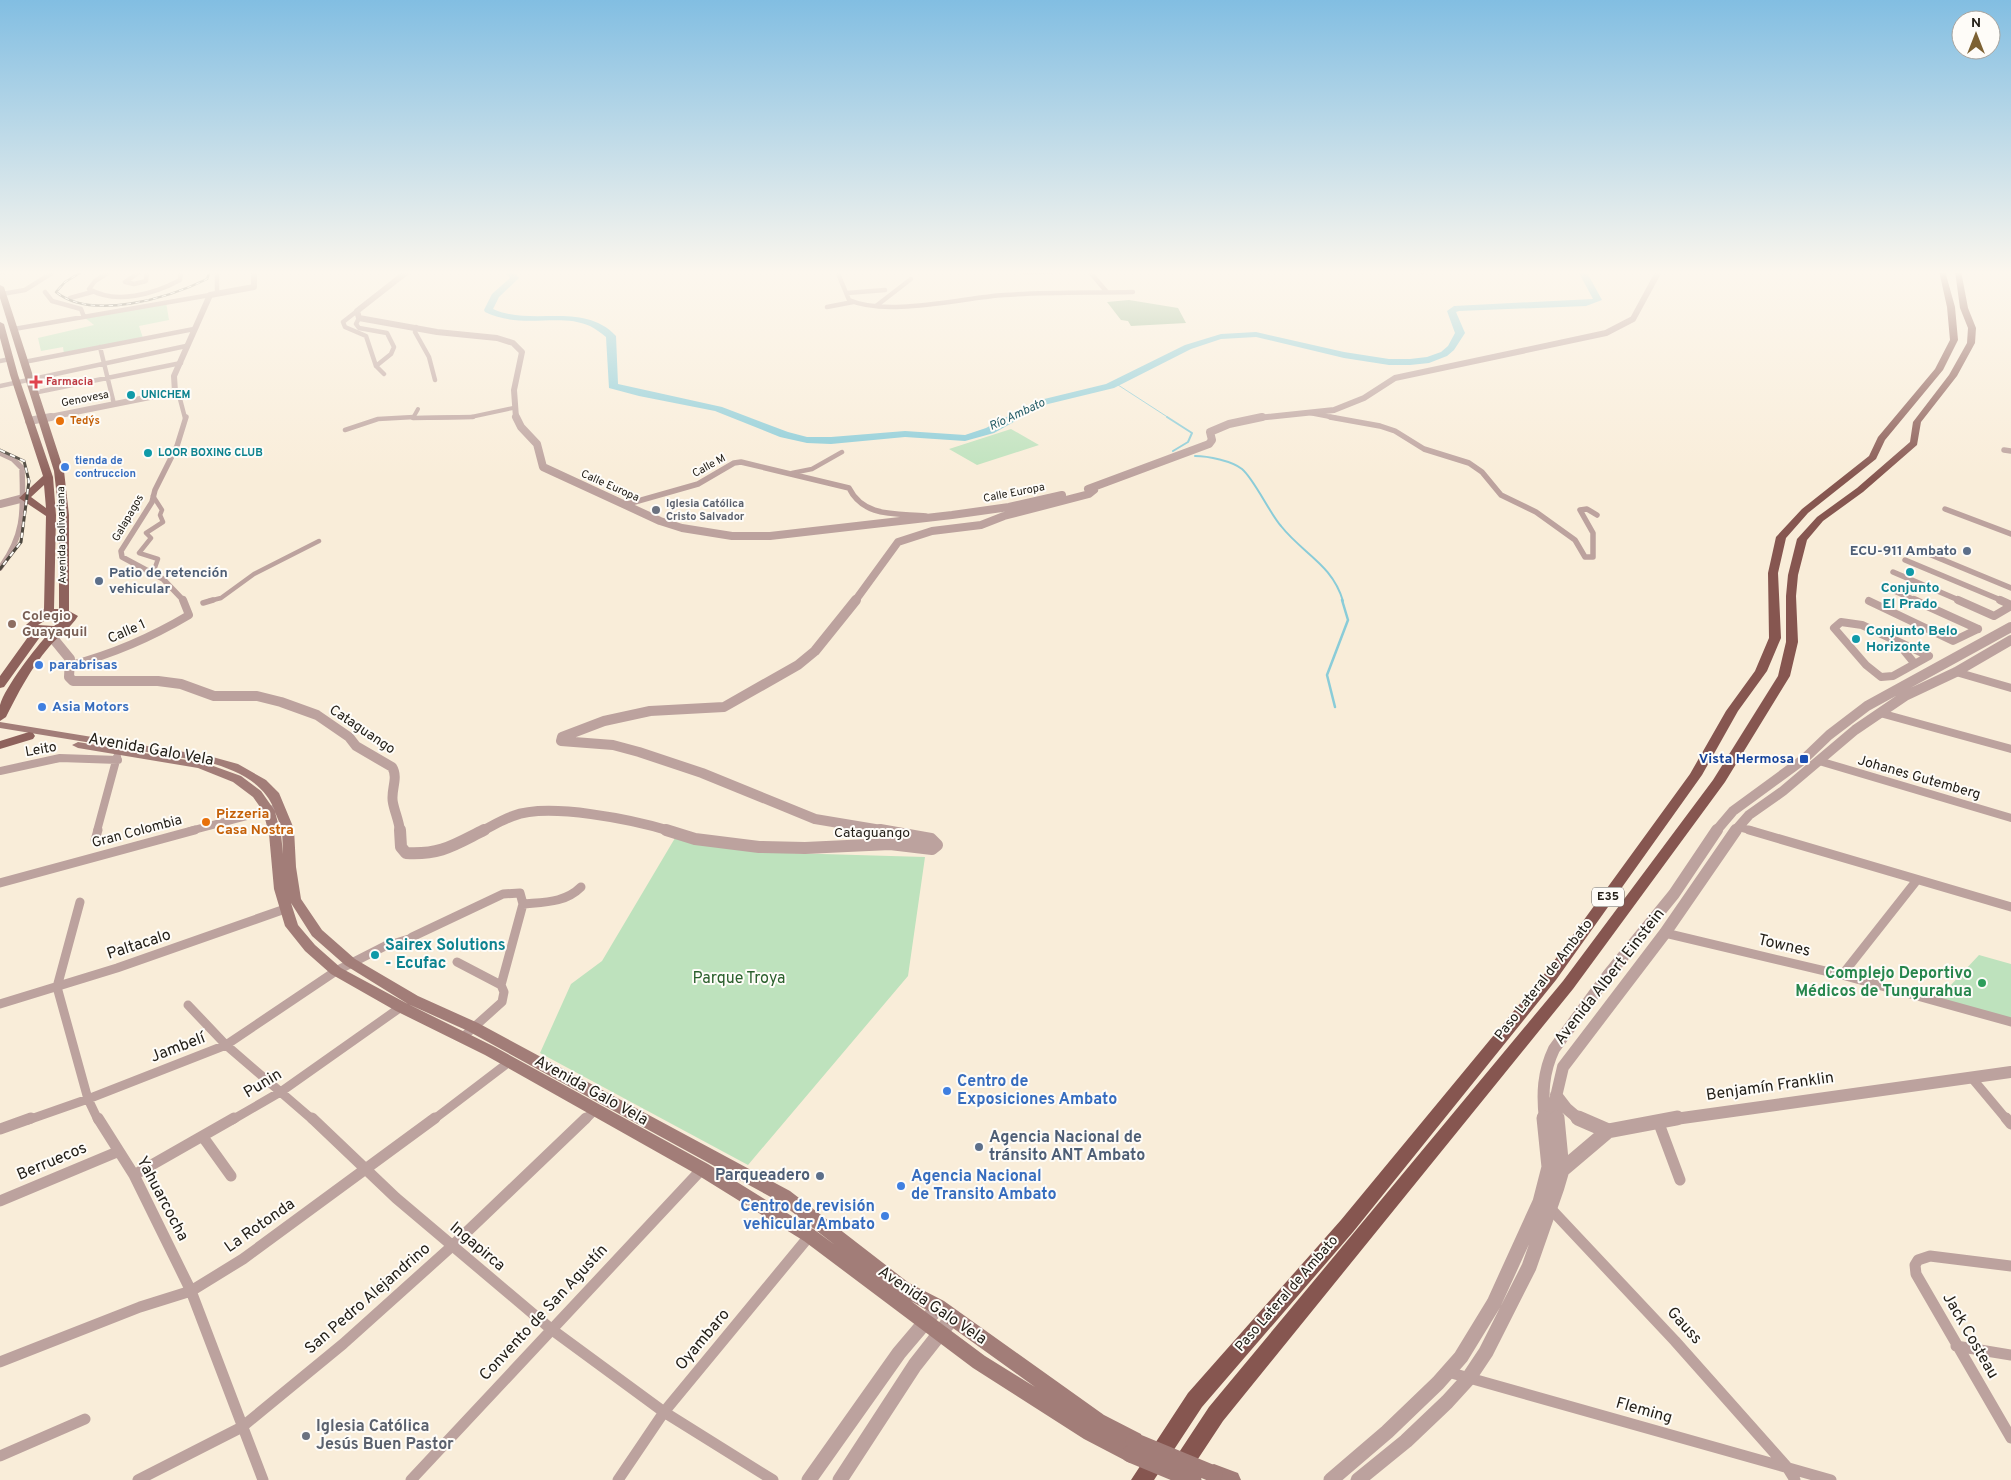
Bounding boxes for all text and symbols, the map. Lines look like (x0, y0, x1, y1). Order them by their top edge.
north arrow (1951, 10, 2001, 60)
text: N (1971, 15, 1981, 32)
place label: Farmacia (46, 375, 93, 389)
marker: Farmacia (30, 376, 42, 388)
street label: Genovesa (60, 387, 110, 410)
place label: UNICHEM (141, 388, 191, 402)
marker: UNICHEM (125, 389, 137, 401)
water label: Río Ambato (986, 395, 1048, 435)
place label: Tedy´s (70, 414, 100, 428)
marker: Tedy´s (54, 415, 66, 427)
place label: LOOR BOXING CLUB (158, 446, 263, 460)
marker: LOOR BOXING CLUB (142, 447, 154, 459)
street label: Calle M (690, 451, 728, 481)
place label: tienda de contruccion (75, 454, 136, 481)
marker: tienda de contruccion (59, 461, 71, 473)
street label: Calle Europa (579, 467, 641, 505)
street label: Calle Europa (982, 480, 1046, 506)
street label: Avenida Bolivariana (54, 486, 70, 584)
street label: Galapagos (109, 492, 147, 544)
place label: Iglesia Católica Cristo Salvador (666, 497, 745, 524)
marker: Iglesia Católica Cristo Salvador (650, 504, 662, 516)
place label: ECU-911 Ambato (1850, 543, 1957, 560)
marker: ECU-911 Ambato (1961, 545, 1973, 557)
place label: Patio de retención vehicular (109, 565, 228, 598)
marker: Conjunto El Prado (1904, 566, 1916, 578)
marker: Patio de retención vehicular (93, 575, 105, 587)
place label: Conjunto El Prado (1881, 580, 1939, 613)
place label: Colegio Guayaquil (22, 608, 87, 641)
street label: Calle 1 (105, 616, 149, 648)
marker: Colegio Guayaquil (6, 618, 18, 630)
place label: Conjunto Belo Horizonte (1866, 623, 1958, 656)
marker: Conjunto Belo Horizonte (1850, 633, 1862, 645)
place label: parabrisas (49, 657, 118, 674)
marker: parabrisas (33, 659, 45, 671)
place label: Asia Motors (52, 699, 129, 716)
marker: Asia Motors (36, 701, 48, 713)
street label: Cataguango (326, 702, 398, 758)
street label: Avenida Galo Vela (87, 729, 215, 771)
street label: Leito (24, 739, 58, 761)
place label: Vista Hermosa (1699, 751, 1794, 768)
street label: Johanes Gutemberg (1856, 752, 1982, 804)
marker: Vista Hermosa (1798, 753, 1810, 765)
place label: Pizzeria Casa Nostra (216, 806, 294, 839)
street label: Gran Colombia (90, 812, 184, 852)
marker: Pizzeria Casa Nostra (200, 816, 212, 828)
street label: Cataguango (834, 825, 910, 842)
road number: E35 (1592, 888, 1624, 906)
street label: Avenida Albert Einstein (1551, 905, 1669, 1049)
street label: Paso Lateral de Ambato (1492, 916, 1596, 1044)
street label: Paltacalo (104, 925, 174, 965)
street label: Townes (1756, 930, 1812, 962)
place label: Sairex Solutions - Ecufac (385, 936, 506, 974)
marker: Sairex Solutions - Ecufac (369, 949, 381, 961)
place label: Complejo Deportivo Médicos de Tungurahua (1795, 964, 1972, 1002)
park label: Parque Troya (692, 969, 786, 989)
marker: Complejo Deportivo Médicos de Tungurahua (1976, 977, 1988, 989)
street label: Jambelí (148, 1028, 210, 1068)
street label: Avenida Galo Vela (531, 1051, 651, 1131)
street label: Punin (240, 1065, 286, 1103)
street label: Benjamín Franklin (1705, 1068, 1835, 1106)
place label: Centro de Exposiciones Ambato (957, 1072, 1117, 1110)
marker: Centro de Exposiciones Ambato (941, 1085, 953, 1097)
place label: Agencia Nacional de tránsito ANT Ambato (989, 1128, 1145, 1166)
street label: Berruecos (14, 1138, 90, 1186)
marker: Agencia Nacional de tránsito ANT Ambato (973, 1141, 985, 1153)
street label: Yahuarcocha (131, 1153, 193, 1245)
place label: Parqueadero (715, 1166, 810, 1186)
place label: Agencia Nacional de Transito Ambato (911, 1167, 1056, 1205)
marker: Parqueadero (814, 1170, 826, 1182)
marker: Agencia Nacional de Transito Ambato (895, 1180, 907, 1192)
street label: La Rotonda (221, 1194, 299, 1258)
place label: Centro de revisión vehicular Ambato (740, 1197, 875, 1235)
marker: Centro de revisión vehicular Ambato (879, 1210, 891, 1222)
street label: Ingapirca (445, 1218, 509, 1276)
street label: Paso Lateral de Ambato (1232, 1232, 1342, 1356)
street label: San Pedro Alejandrino (301, 1239, 435, 1359)
street label: Convento de San Agustín (476, 1241, 612, 1385)
street label: Avenida Galo Vela (874, 1262, 990, 1350)
street label: Jack Costeau (1937, 1289, 2003, 1383)
street label: Gauss (1662, 1303, 1706, 1349)
street label: Oyambaro (671, 1305, 735, 1375)
street label: Fleming (1613, 1393, 1675, 1429)
place label: Iglesia Católica Jesús Buen Pastor (316, 1417, 454, 1455)
marker: Iglesia Católica Jesús Buen Pastor (300, 1430, 312, 1442)

